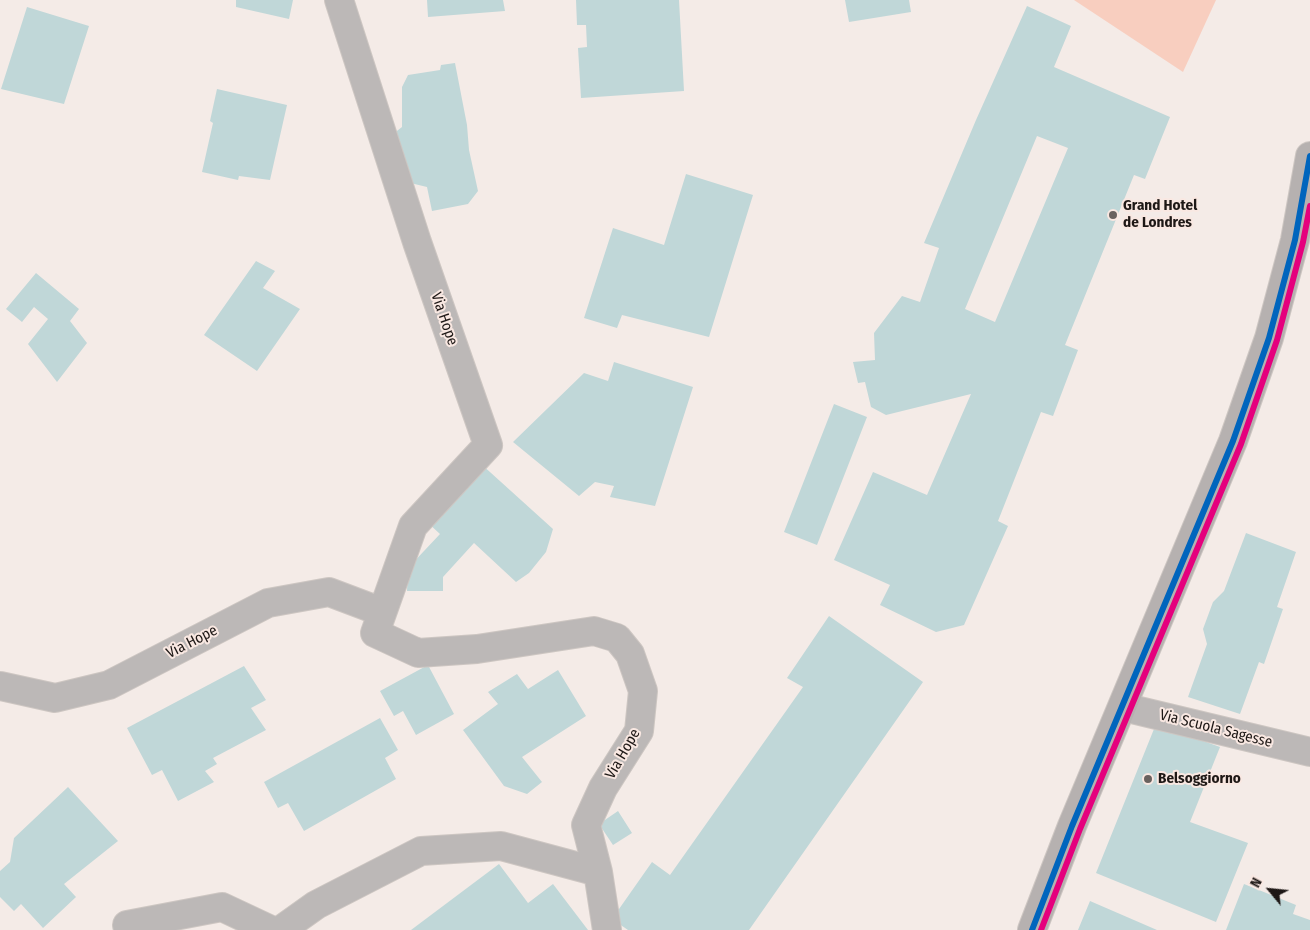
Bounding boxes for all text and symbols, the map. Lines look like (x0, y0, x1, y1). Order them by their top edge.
place label: Grand Hotel de Londres (1123, 197, 1197, 232)
marker: Grand Hotel de Londres (1107, 209, 1119, 221)
street label: Via Hope (427, 290, 461, 348)
street label: Via Hope (164, 622, 220, 662)
street label: Via Scuola Sagesse (1158, 706, 1274, 752)
street label: Via Hope (602, 726, 644, 782)
place label: Belsoggiorno (1158, 770, 1241, 788)
marker: Belsoggiorno (1142, 773, 1154, 785)
north arrow (1245, 865, 1295, 915)
text: N (1247, 875, 1266, 890)

